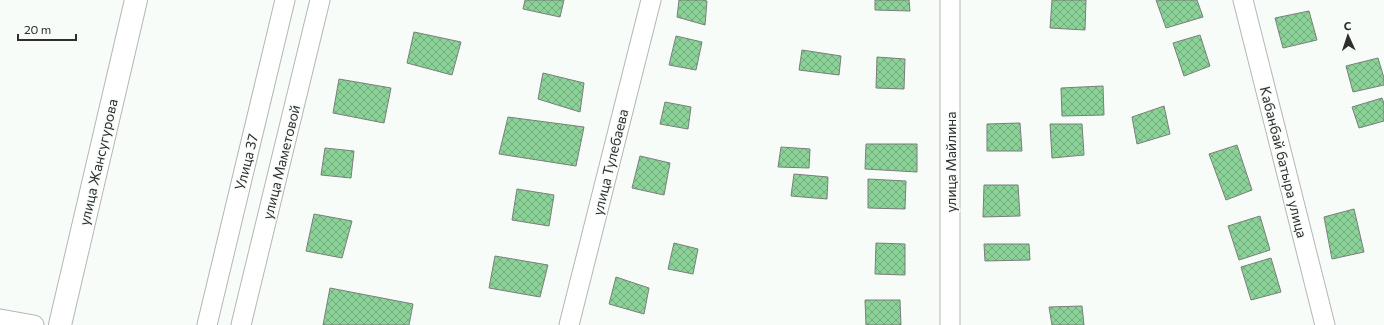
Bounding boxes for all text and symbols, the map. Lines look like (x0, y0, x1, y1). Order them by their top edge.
scale bar (18, 16, 76, 42)
north arrow (1328, 16, 1368, 56)
text: С (1343, 19, 1352, 32)
text: 20 m (24, 22, 51, 36)
street label: Кабанбай батыра улица (1257, 84, 1311, 240)
street label: улица Жансугурова (75, 97, 121, 227)
street label: улица Маметовой (259, 103, 303, 221)
street label: улица Тулебаева (589, 107, 631, 217)
street label: улица Майлина (942, 112, 959, 212)
street label: Улица 37 (231, 132, 261, 192)

